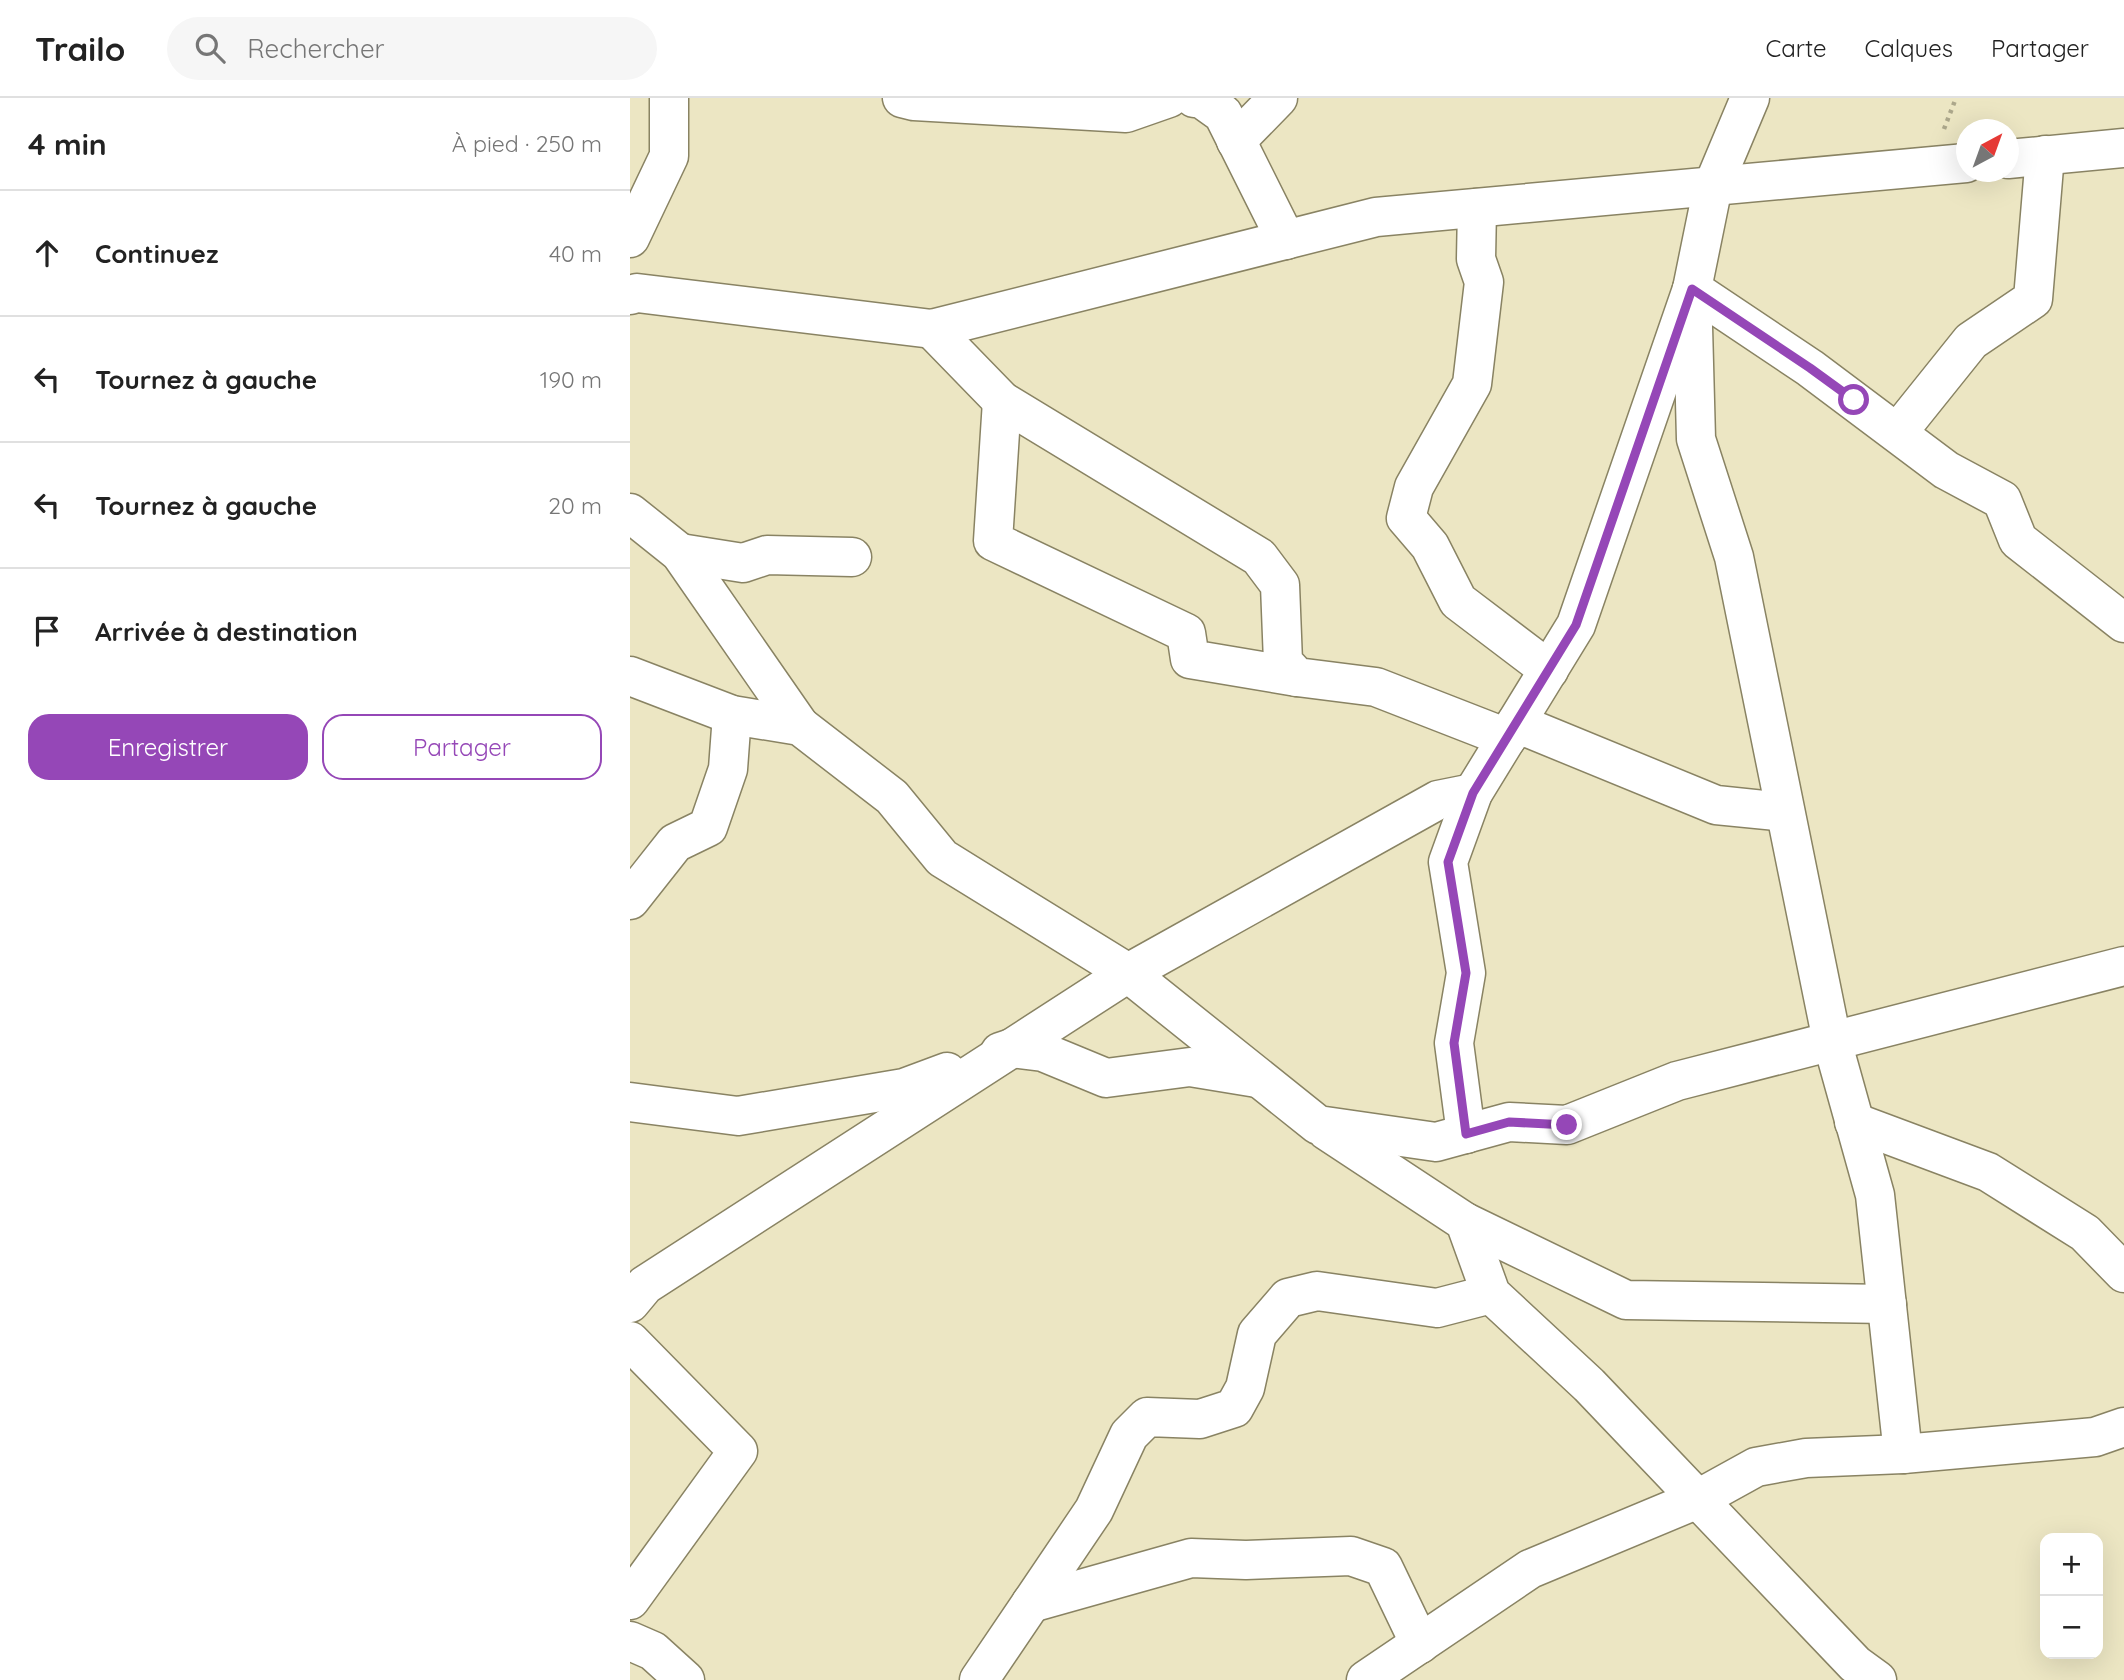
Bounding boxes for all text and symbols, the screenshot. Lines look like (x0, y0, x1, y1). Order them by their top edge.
search box (167, 17, 657, 80)
text: Trailo (35, 28, 125, 69)
icon: search (191, 29, 229, 67)
text: Rechercher (247, 32, 385, 65)
text: Carte (1765, 33, 1827, 63)
text: Calques (1865, 33, 1953, 63)
text: Partager (1991, 33, 2089, 63)
north arrow (1956, 119, 2019, 182)
text: 4 min (28, 125, 107, 163)
text: À pied · 250 m (452, 129, 602, 158)
icon: ahead (28, 234, 66, 272)
text: Continuez (95, 237, 218, 270)
text: 40 m (549, 239, 602, 268)
icon: left (28, 360, 66, 398)
text: Tournez à gauche (95, 363, 317, 396)
text: 190 m (540, 365, 602, 394)
route start (1838, 384, 1869, 415)
icon: left (28, 486, 66, 524)
text: Tournez à gauche (95, 489, 317, 522)
text: 20 m (548, 491, 602, 520)
icon: arrive (28, 612, 66, 650)
text: Arrivée à destination (95, 615, 358, 648)
button: Enregistrer (28, 714, 308, 780)
button: Partager (322, 714, 602, 780)
route end (1551, 1109, 1582, 1140)
map controls (2040, 1533, 2103, 1659)
button: + (2040, 1533, 2103, 1596)
button: − (2040, 1596, 2103, 1659)

